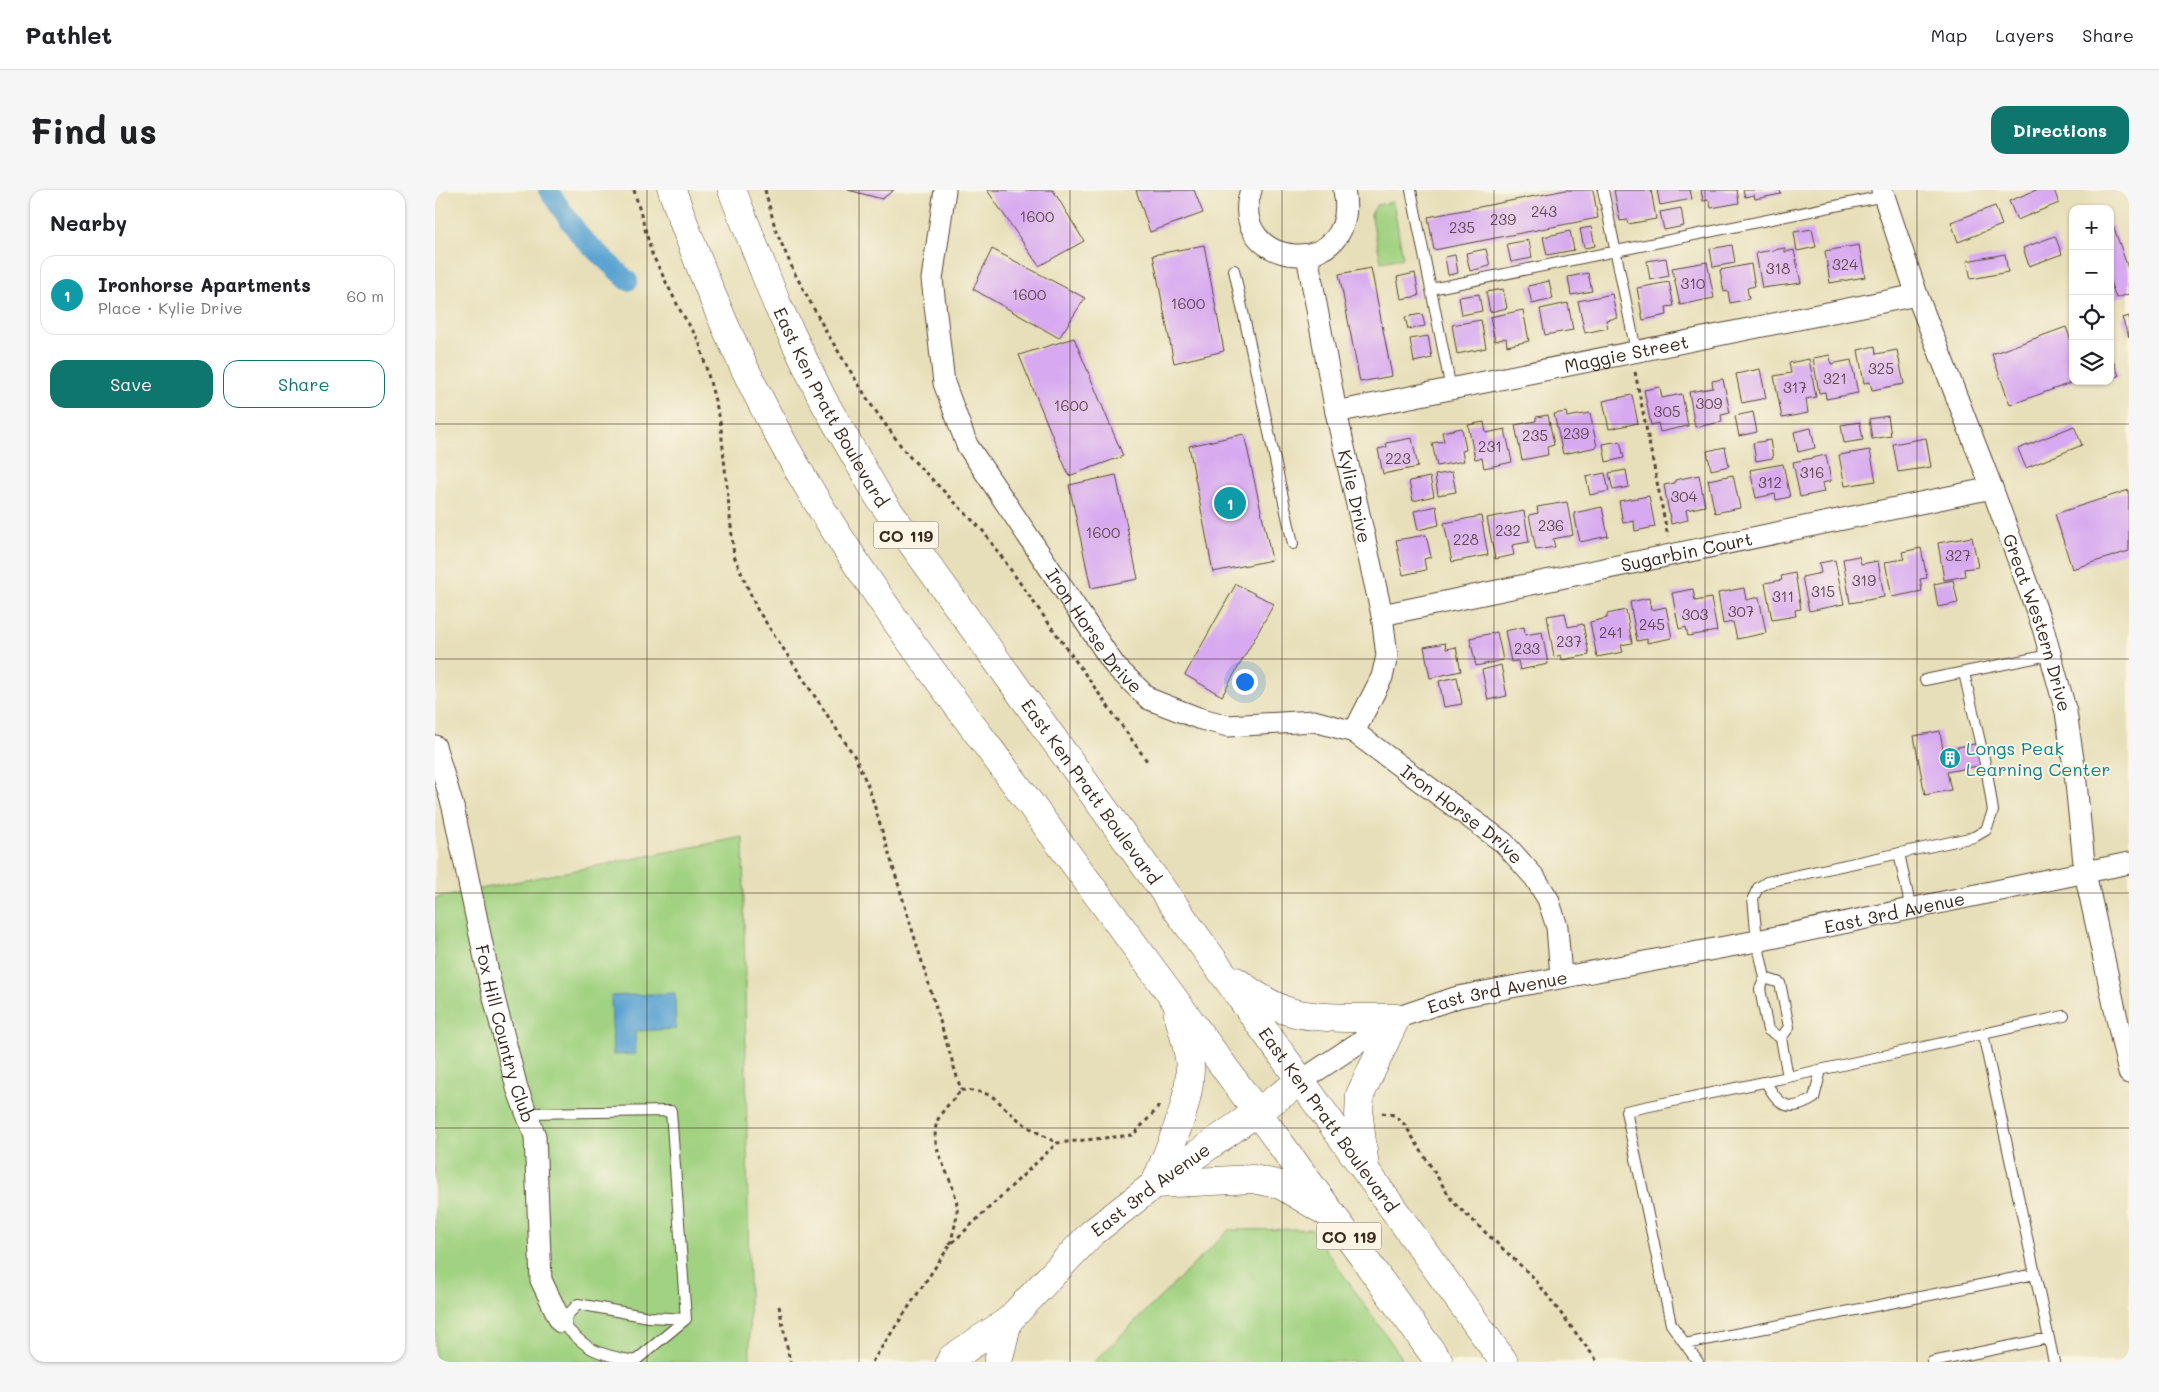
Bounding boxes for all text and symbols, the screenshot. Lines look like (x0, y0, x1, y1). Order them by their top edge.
text: Pathlet (25, 19, 112, 50)
text: Map (1931, 23, 1967, 47)
text: Layers (1995, 23, 2054, 47)
text: Share (2082, 23, 2134, 47)
button: Directions (1991, 106, 2129, 154)
text: Find us (30, 107, 157, 153)
house number: 243 (1531, 201, 1557, 221)
map controls (2069, 205, 2114, 385)
button: + (2069, 205, 2114, 250)
house number: 1600 (1020, 206, 1054, 226)
text: Nearby (50, 209, 127, 236)
house number: 239 (1490, 209, 1516, 229)
house number: 235 (1449, 217, 1475, 237)
button: − (2069, 250, 2114, 295)
house number: 324 (1832, 254, 1858, 274)
house number: 318 (1766, 258, 1790, 278)
text: Ironhorse Apartments (98, 272, 311, 297)
house number: 310 (1681, 273, 1705, 293)
house number: 1600 (1012, 284, 1046, 304)
text: 1 (63, 285, 71, 306)
text: 60 m (347, 285, 384, 306)
house number: 1600 (1171, 293, 1205, 313)
button: locate (2069, 295, 2114, 340)
text: Place · Kylie Drive (98, 297, 243, 318)
street label: East Ken Pratt Boulevard (768, 303, 894, 512)
street label: Maggie Street (1562, 329, 1690, 378)
button: layers (2069, 340, 2114, 385)
house number: 325 (1868, 358, 1894, 378)
button: Save (50, 360, 213, 408)
button: Share (223, 360, 385, 408)
house number: 321 (1823, 368, 1847, 388)
house number: 317 (1783, 377, 1807, 397)
house number: 309 (1696, 393, 1723, 413)
house number: 1600 (1054, 395, 1088, 415)
house number: 305 (1654, 401, 1680, 421)
house number: 239 (1563, 423, 1589, 443)
house number: 235 (1522, 425, 1548, 445)
house number: 231 (1478, 436, 1502, 456)
street label: Kylie Drive (1333, 447, 1377, 545)
house number: 223 (1385, 448, 1411, 468)
house number: 316 (1800, 462, 1824, 482)
house number: 312 (1758, 472, 1782, 492)
pin: 1 (1214, 484, 1246, 522)
house number: 304 (1671, 486, 1698, 506)
house number: 236 (1538, 515, 1564, 535)
house number: 232 (1495, 520, 1521, 540)
road number: CO 119 (873, 522, 939, 548)
house number: 1600 (1086, 522, 1120, 542)
street label: Sugarbin Court (1619, 526, 1754, 577)
house number: 228 (1453, 529, 1479, 549)
street label: Great Western Drive (1998, 530, 2077, 714)
house number: 327 (1945, 545, 1971, 565)
street label: Iron Horse Drive (1041, 563, 1148, 698)
house number: 319 (1852, 570, 1876, 590)
house number: 315 (1811, 581, 1835, 601)
house number: 311 (1772, 586, 1794, 606)
house number: 307 (1728, 601, 1754, 621)
house number: 303 (1682, 604, 1709, 624)
house number: 245 (1639, 614, 1665, 634)
house number: 241 (1599, 622, 1623, 642)
house number: 237 (1556, 631, 1582, 651)
house number: 233 (1514, 638, 1540, 658)
your location (1232, 669, 1258, 695)
street label: East Ken Pratt Boulevard (1016, 694, 1167, 889)
place label: Longs Peak Learning Center (1966, 736, 2111, 781)
building icon: Longs Peak Learning Center (1938, 746, 1962, 770)
street label: Iron Horse Drive (1396, 759, 1529, 869)
street label: East 3rd Avenue (1822, 886, 1967, 939)
street label: Fox Hill Country Club (470, 942, 541, 1126)
street label: East 3rd Avenue (1424, 965, 1569, 1019)
street label: East Ken Pratt Boulevard (1254, 1022, 1404, 1217)
street label: East 3rd Avenue (1086, 1137, 1215, 1242)
road number: CO 119 (1317, 1222, 1381, 1250)

